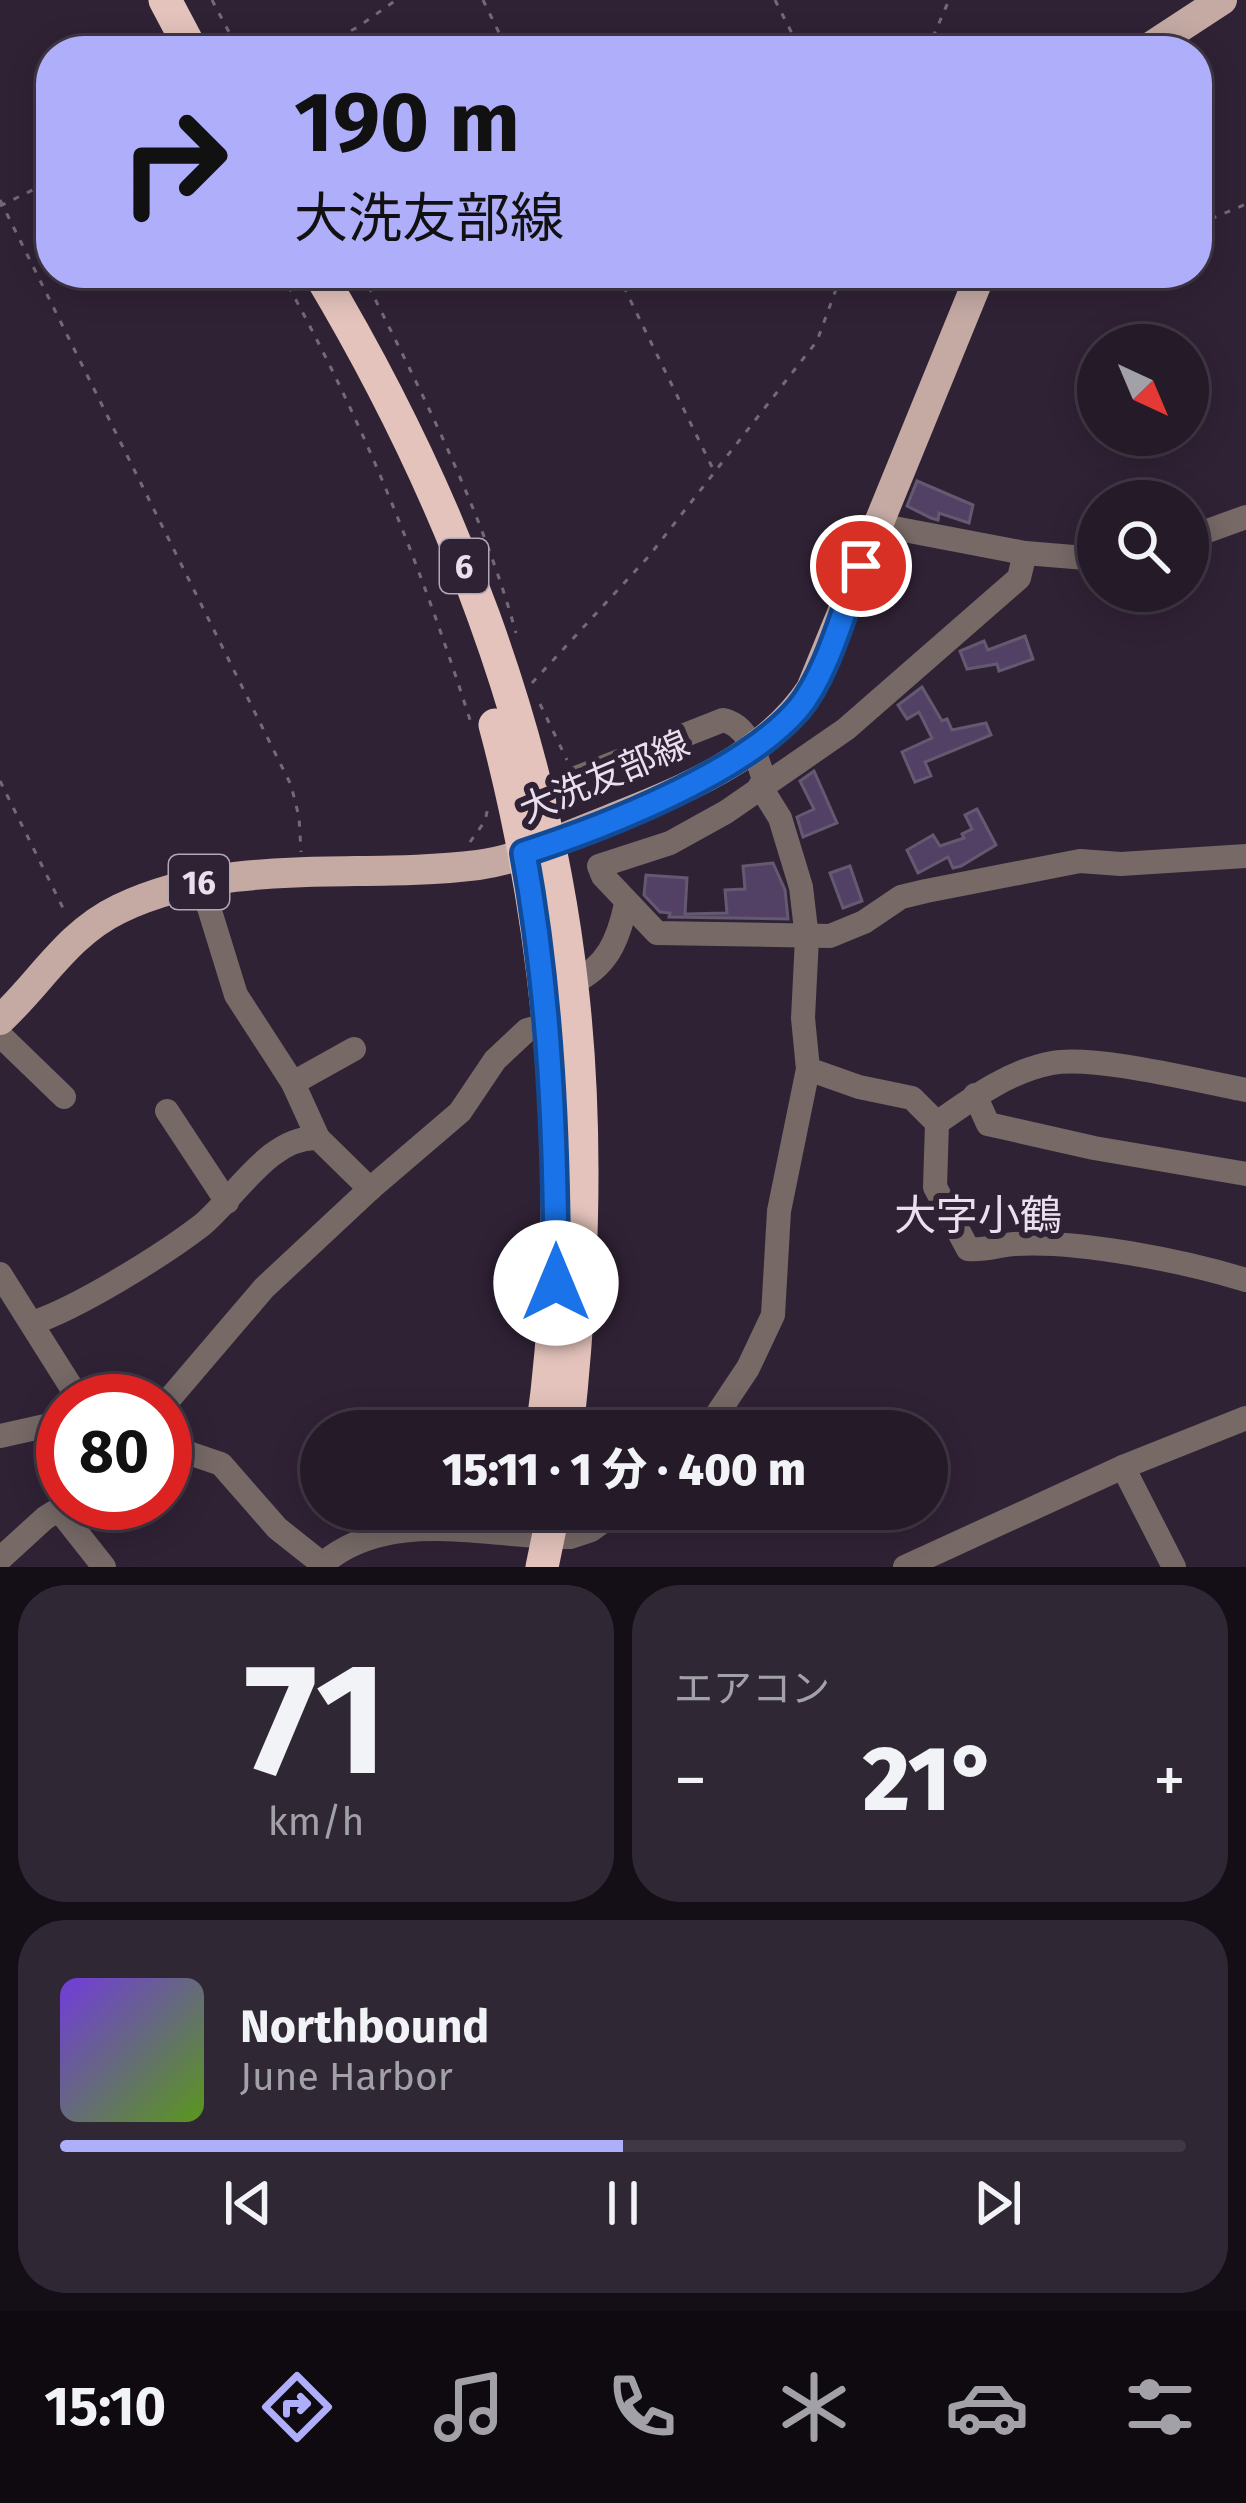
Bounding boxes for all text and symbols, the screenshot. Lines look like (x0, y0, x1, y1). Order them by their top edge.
text: 190 m (294, 72, 520, 173)
icon: right (96, 84, 252, 240)
text: 大洗友部線 (294, 187, 564, 251)
north arrow (1077, 324, 1209, 456)
map controls (1077, 324, 1209, 612)
button: search (1077, 480, 1209, 612)
pin (810, 515, 912, 617)
icon: arrive (828, 533, 894, 599)
road number: 6 (440, 539, 488, 593)
street label: 大洗友部線 (513, 722, 696, 832)
road number: 16 (169, 855, 229, 909)
district label: 大字小鶴 (894, 1191, 1062, 1241)
position arrow (493, 1220, 619, 1346)
speed limit sign: 80 (36, 1374, 192, 1530)
text: 15:11 · 1 分 · 400 m (442, 1443, 806, 1497)
text: 71 (244, 1627, 388, 1814)
text: エアコン (674, 1666, 830, 1712)
text: 21° (863, 1726, 997, 1834)
text: − (674, 1741, 707, 1820)
text: + (1153, 1741, 1186, 1820)
text: km/h (268, 1799, 364, 1845)
text: Northbound (240, 2000, 489, 2054)
text: June Harbor (240, 2054, 453, 2100)
icon: previous (215, 2170, 281, 2236)
icon: pause (590, 2170, 656, 2236)
icon: next (965, 2170, 1031, 2236)
icon: directions (255, 2365, 339, 2449)
icon: music (427, 2365, 511, 2449)
icon: phone (600, 2365, 684, 2449)
icon: climate (772, 2365, 856, 2449)
icon: car (945, 2365, 1029, 2449)
icon: filters (1118, 2365, 1202, 2449)
text: 15:10 (44, 2375, 166, 2439)

